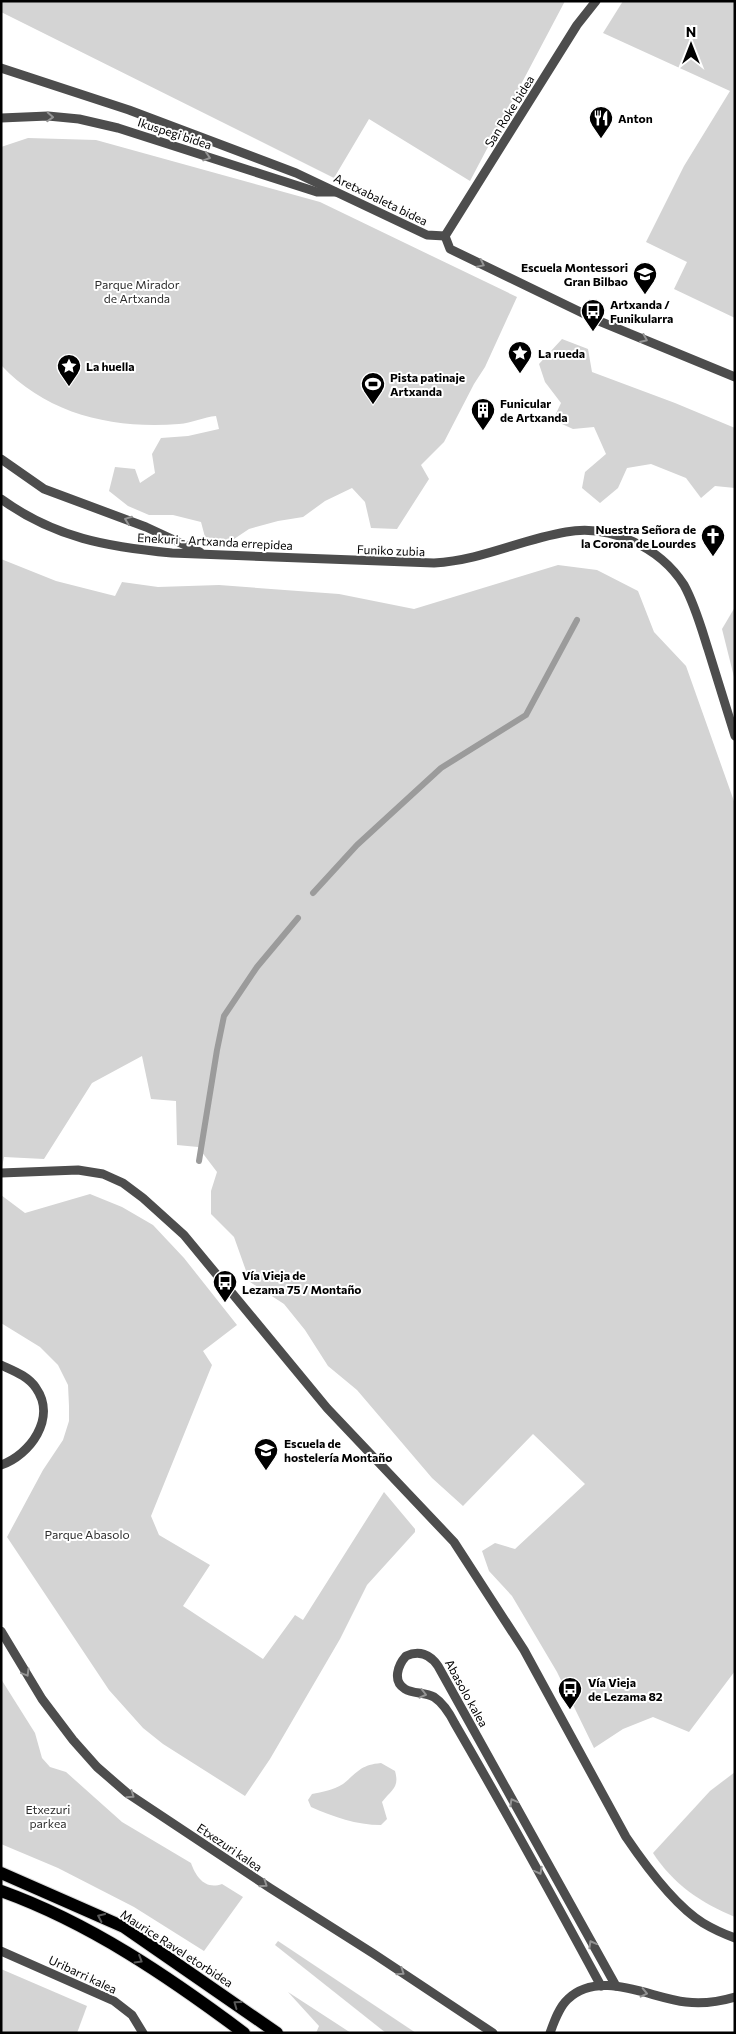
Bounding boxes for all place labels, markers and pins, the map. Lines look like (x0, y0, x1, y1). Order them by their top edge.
restaurant icon: Anton (588, 105, 614, 139)
place label: Anton (618, 111, 653, 125)
place label: Escuela Montessori Gran Bilbao (521, 260, 628, 288)
school or university icon: Escuela Montessori Gran Bilbao (632, 261, 658, 295)
place label: Artxanda / Funikularra (610, 297, 673, 325)
bus stop icon: Artxanda / Funikularra (580, 298, 606, 332)
place icon: La rueda (507, 340, 533, 374)
place label: La rueda (538, 346, 585, 360)
place icon: La huella (56, 353, 82, 387)
place label: La huella (86, 359, 135, 373)
place label: Pista patinaje Artxanda (390, 370, 465, 398)
sports icon: Pista patinaje Artxanda (360, 371, 386, 405)
place label: Funicular de Artxanda (500, 396, 568, 424)
building icon: Funicular de Artxanda (470, 397, 496, 431)
place label: Nuestra Señora de la Corona de Lourdes (581, 522, 696, 550)
church icon: Nuestra Señora de la Corona de Lourdes (700, 523, 726, 557)
place label: Vía Vieja de Lezama 75 / Montaño (242, 1268, 362, 1296)
bus stop icon: Vía Vieja de Lezama 75 / Montaño (212, 1269, 238, 1303)
place label: Escuela de hostelería Montaño (284, 1436, 392, 1464)
school or university icon: Escuela de hostelería Montaño (253, 1437, 279, 1471)
place label: Vía Vieja de Lezama 82 (588, 1675, 663, 1703)
bus stop icon: Vía Vieja de Lezama 82 (557, 1676, 583, 1710)

